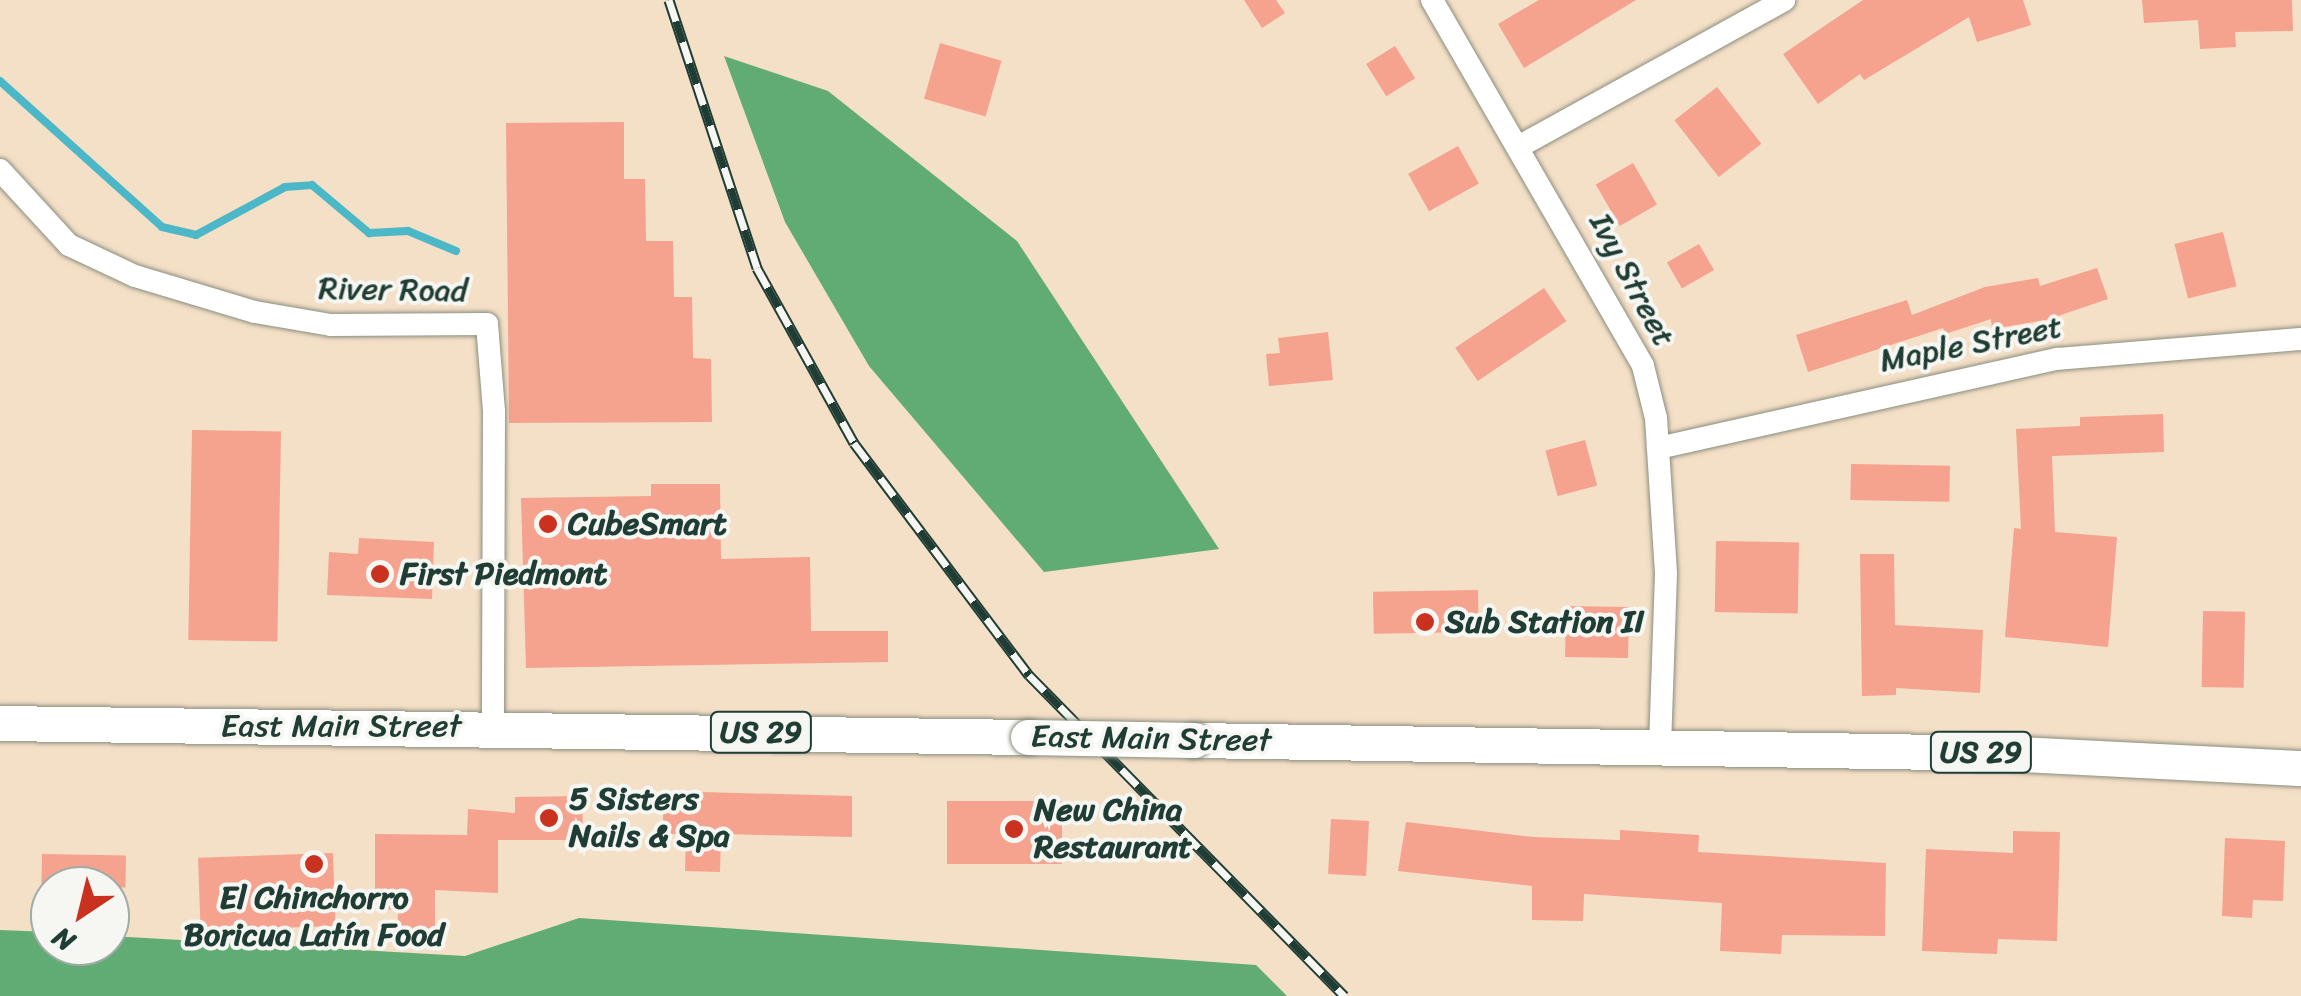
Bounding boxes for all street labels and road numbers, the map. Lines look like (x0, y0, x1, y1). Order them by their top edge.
street label: Ivy Street (1581, 207, 1683, 353)
street label: River Road (318, 269, 468, 311)
street label: Maple Street (1876, 307, 2066, 381)
street label: East Main Street (221, 707, 461, 745)
road number: US 29 (708, 707, 814, 757)
street label: East Main Street (1030, 718, 1272, 760)
road number: US 29 (1928, 727, 2034, 777)

